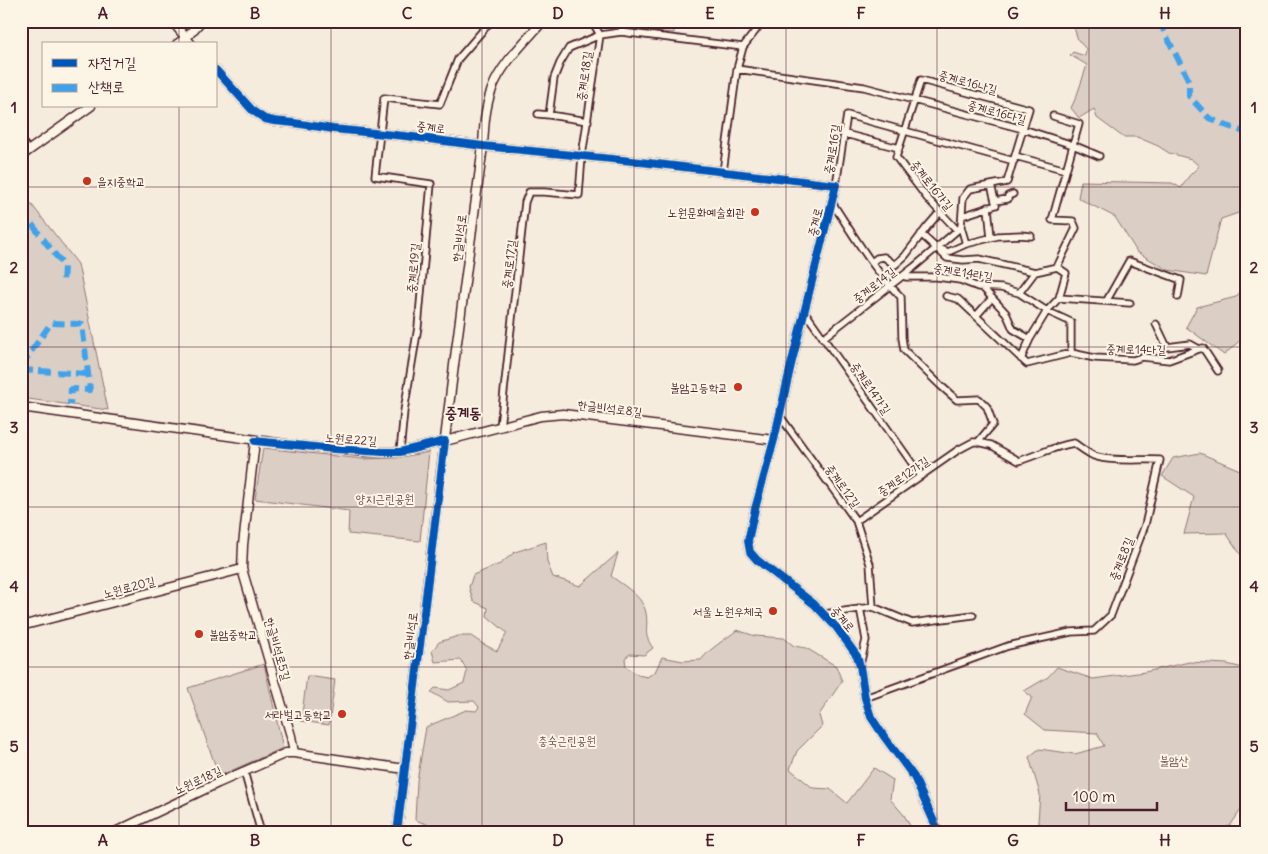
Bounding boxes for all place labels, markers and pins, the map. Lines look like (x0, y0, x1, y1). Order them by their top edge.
place label: 을지중학교 (97, 174, 145, 189)
marker: 을지중학교 (81, 175, 93, 187)
place label: 노원문화예술회관 (668, 205, 745, 220)
marker: 노원문화예술회관 (749, 206, 761, 218)
place label: 불암고등학교 (670, 380, 728, 395)
marker: 불암고등학교 (732, 381, 744, 393)
place label: 서울 노원우체국 (693, 604, 763, 619)
marker: 서울 노원우체국 (767, 605, 779, 617)
place label: 불암중학교 (209, 627, 257, 642)
marker: 불암중학교 (193, 628, 205, 640)
place label: 서라벌고등학교 (264, 707, 332, 722)
marker: 서라벌고등학교 (336, 708, 348, 720)

